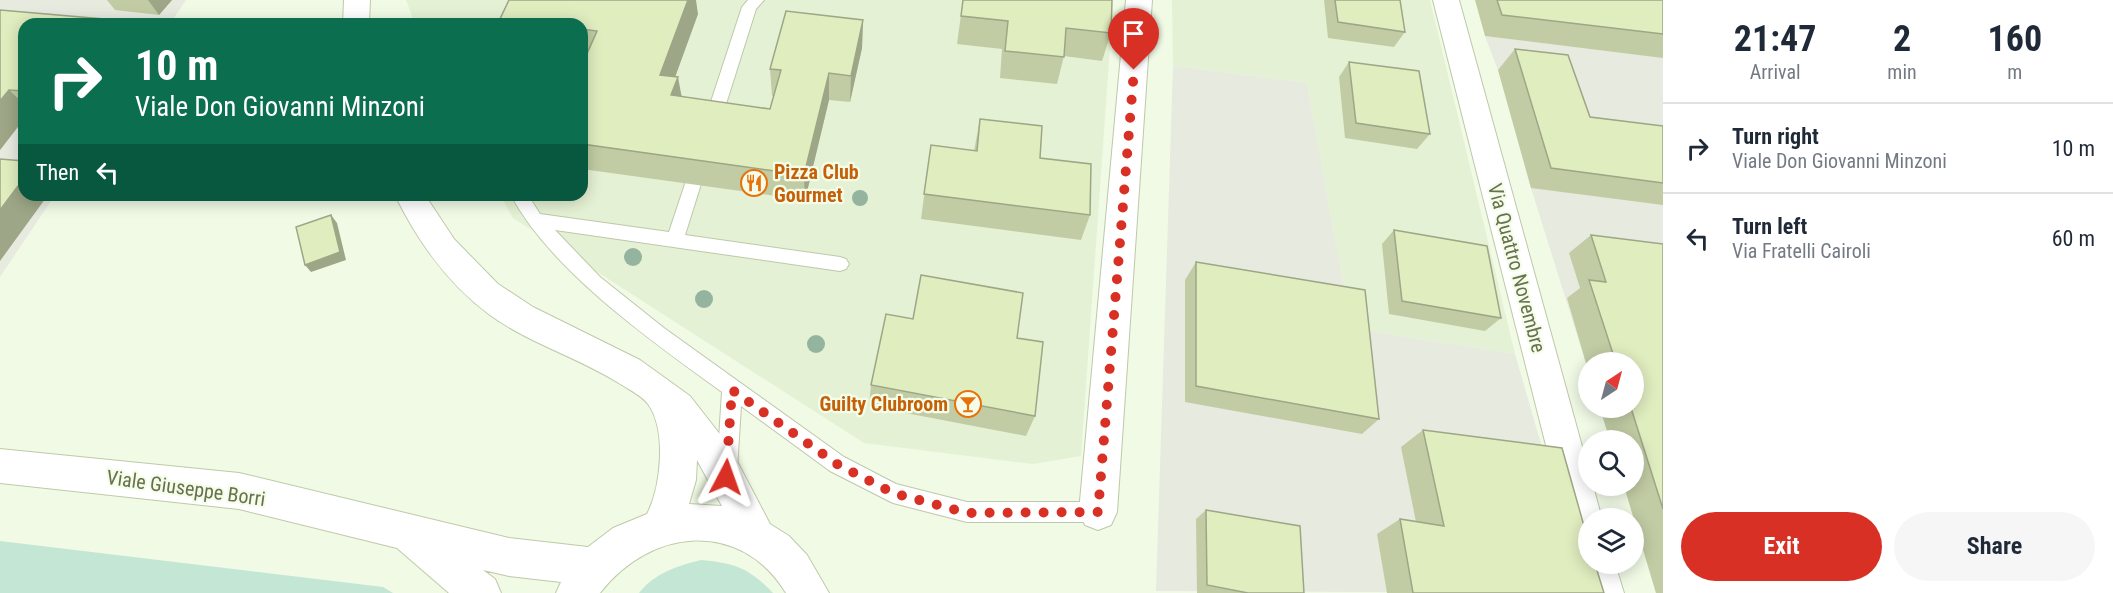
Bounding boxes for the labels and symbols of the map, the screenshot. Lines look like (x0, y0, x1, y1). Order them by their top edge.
pin (1108, 8, 1159, 70)
place label: Pizza Club Gourmet (774, 160, 859, 207)
restaurant icon: Pizza Club Gourmet (739, 168, 769, 198)
street label: Via Quattro Novembre (1483, 181, 1551, 355)
north arrow (1578, 352, 1644, 418)
bar icon: Guilty Clubroom (953, 389, 983, 419)
place label: Guilty Clubroom (820, 392, 948, 416)
position arrow (694, 445, 758, 509)
street label: Viale Giuseppe Borri (105, 465, 267, 511)

